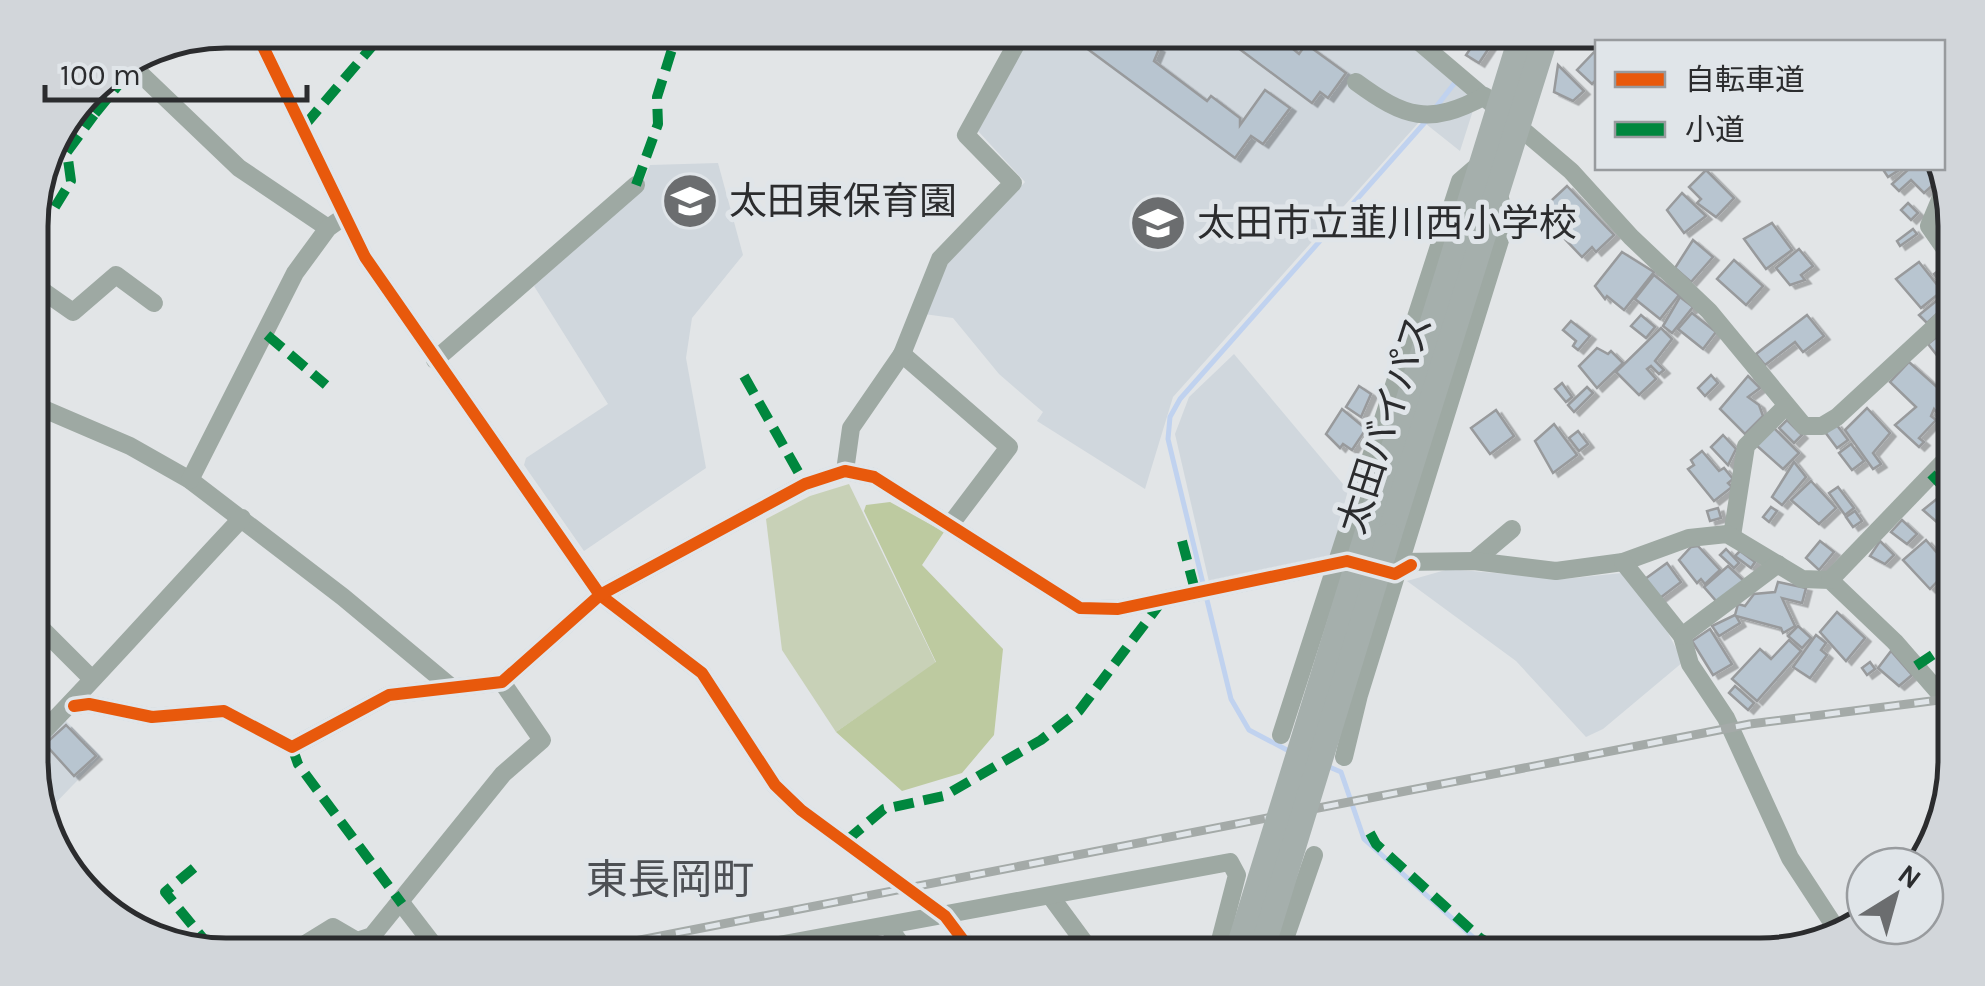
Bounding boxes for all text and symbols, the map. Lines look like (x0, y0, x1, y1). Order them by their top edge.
scale bar (45, 40, 308, 102)
legend (1595, 40, 1945, 170)
text: 100 m (60, 57, 141, 93)
text: 自転車道 (1685, 62, 1805, 98)
text: 小道 (1685, 112, 1745, 148)
school or university icon: 太田東保育園 (660, 171, 720, 231)
place label: 太田東保育園 (729, 179, 957, 224)
school or university icon: 太田市立韮川西小学校 (1128, 193, 1188, 253)
place label: 太田市立韮川西小学校 (1197, 201, 1577, 246)
street label: 太田バイパス (1329, 309, 1442, 539)
north arrow (1845, 846, 1945, 946)
district label: 東長岡町 (586, 855, 754, 905)
text: N (1892, 857, 1928, 896)

